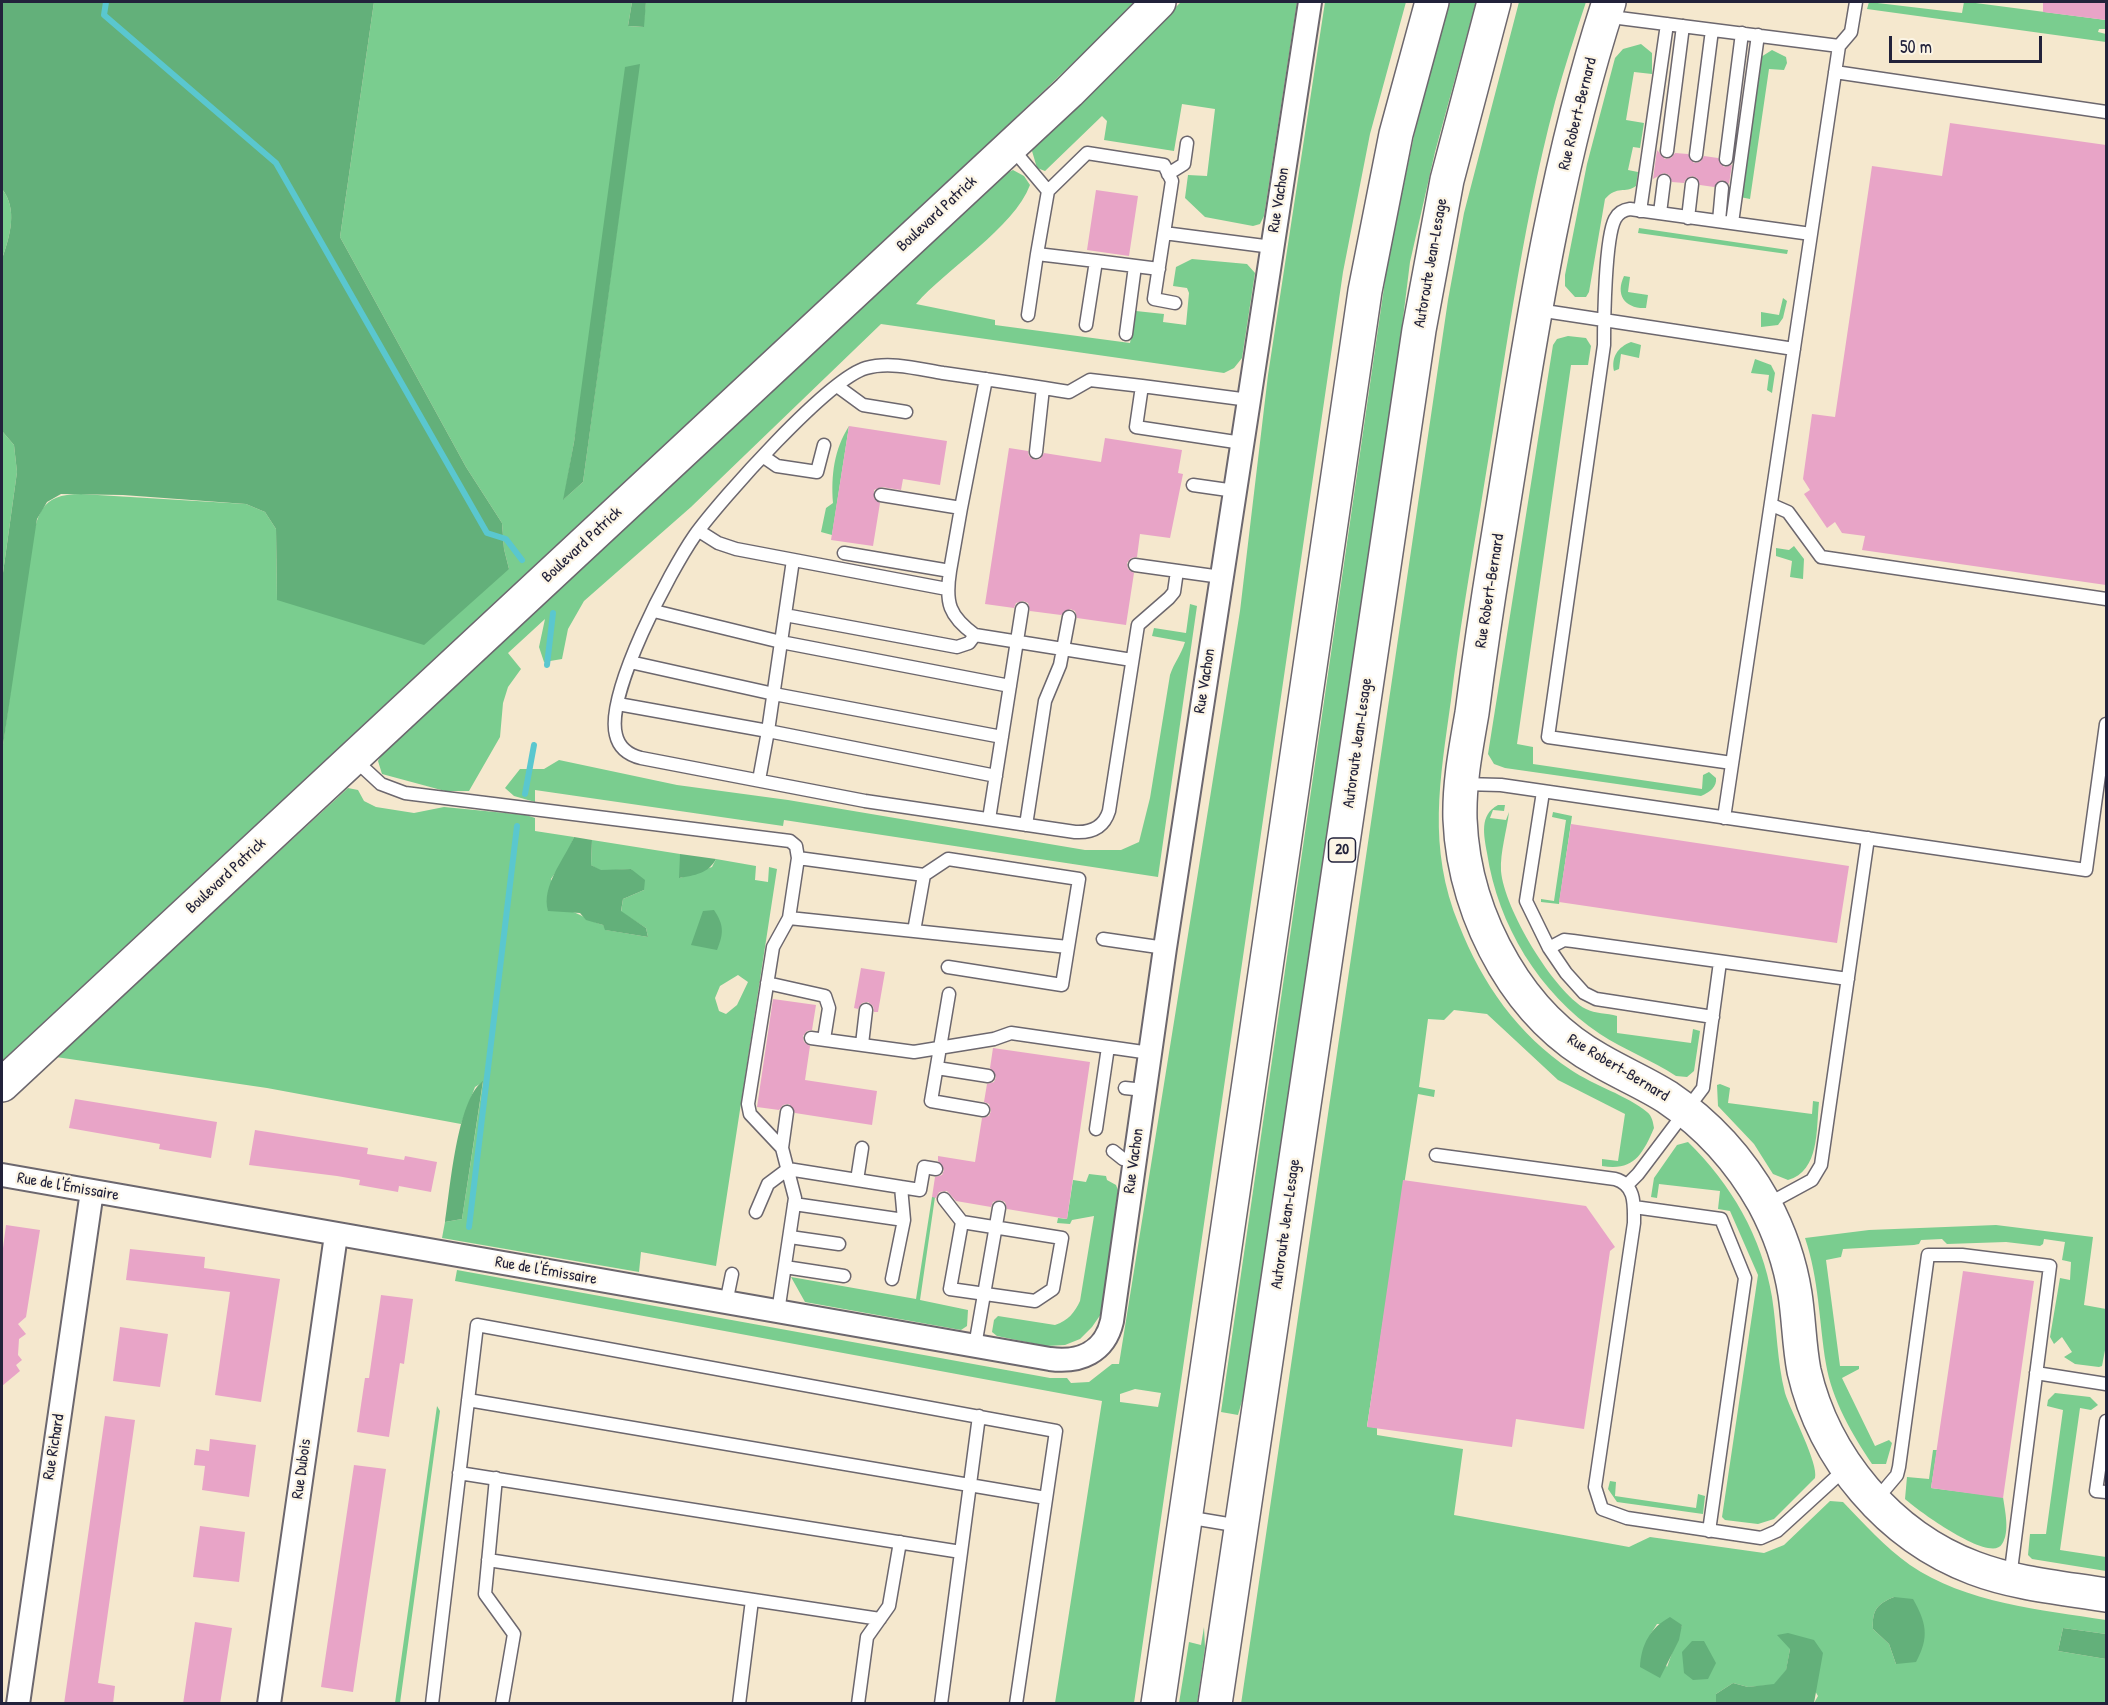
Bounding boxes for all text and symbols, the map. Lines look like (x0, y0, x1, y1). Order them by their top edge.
scale bar (1892, 24, 2045, 62)
text: 50 m (1900, 34, 1932, 59)
street label: Rue Robert-Bernard (1555, 56, 1601, 172)
street label: Rue Vachon (1264, 166, 1294, 234)
street label: Boulevard Patrick (893, 172, 981, 256)
street label: Autoroute Jean-Lesage (1410, 197, 1452, 329)
street label: Boulevard Patrick (538, 503, 626, 587)
street label: Rue Robert-Bernard (1472, 533, 1508, 649)
street label: Rue Vachon (1190, 647, 1220, 715)
street label: Autoroute Jean-Lesage (1339, 677, 1377, 809)
street label: Boulevard Patrick (182, 834, 270, 918)
road number: 20 (1328, 838, 1356, 862)
street label: Rue Robert-Bernard (1564, 1030, 1672, 1106)
street label: Rue Vachon (1120, 1127, 1148, 1195)
street label: Autoroute Jean-Lesage (1267, 1158, 1305, 1290)
street label: Rue de l'Émissaire (16, 1169, 120, 1205)
street label: Rue de l'Émissaire (494, 1253, 598, 1289)
street label: Rue Richard (39, 1413, 69, 1481)
street label: Rue Dubois (288, 1438, 316, 1500)

